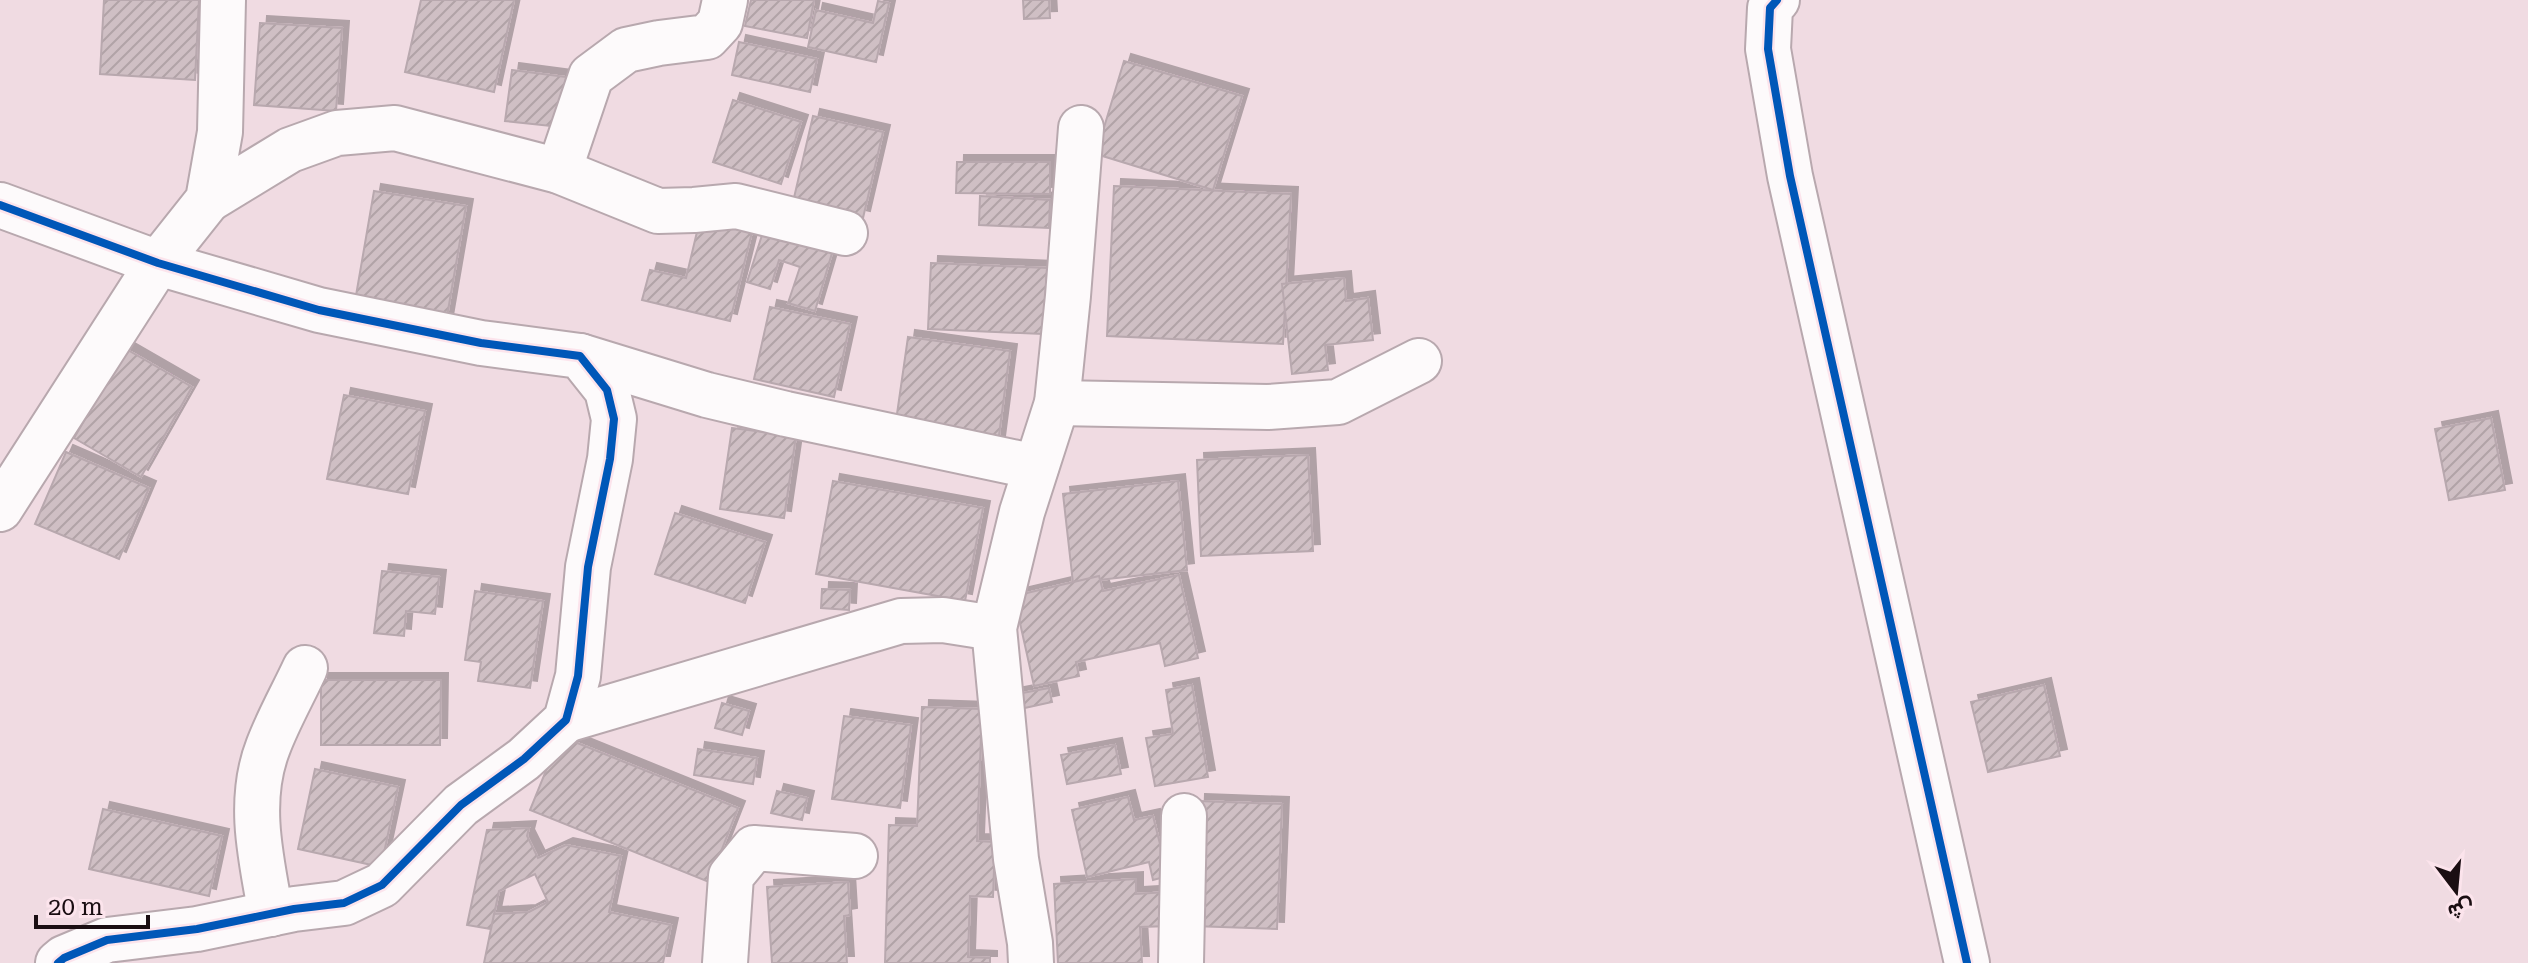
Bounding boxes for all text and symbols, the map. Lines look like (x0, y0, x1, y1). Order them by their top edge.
north arrow (2416, 851, 2496, 931)
scale bar (36, 879, 148, 929)
text: 20 m (48, 893, 103, 921)
text: ش (2445, 893, 2478, 925)

